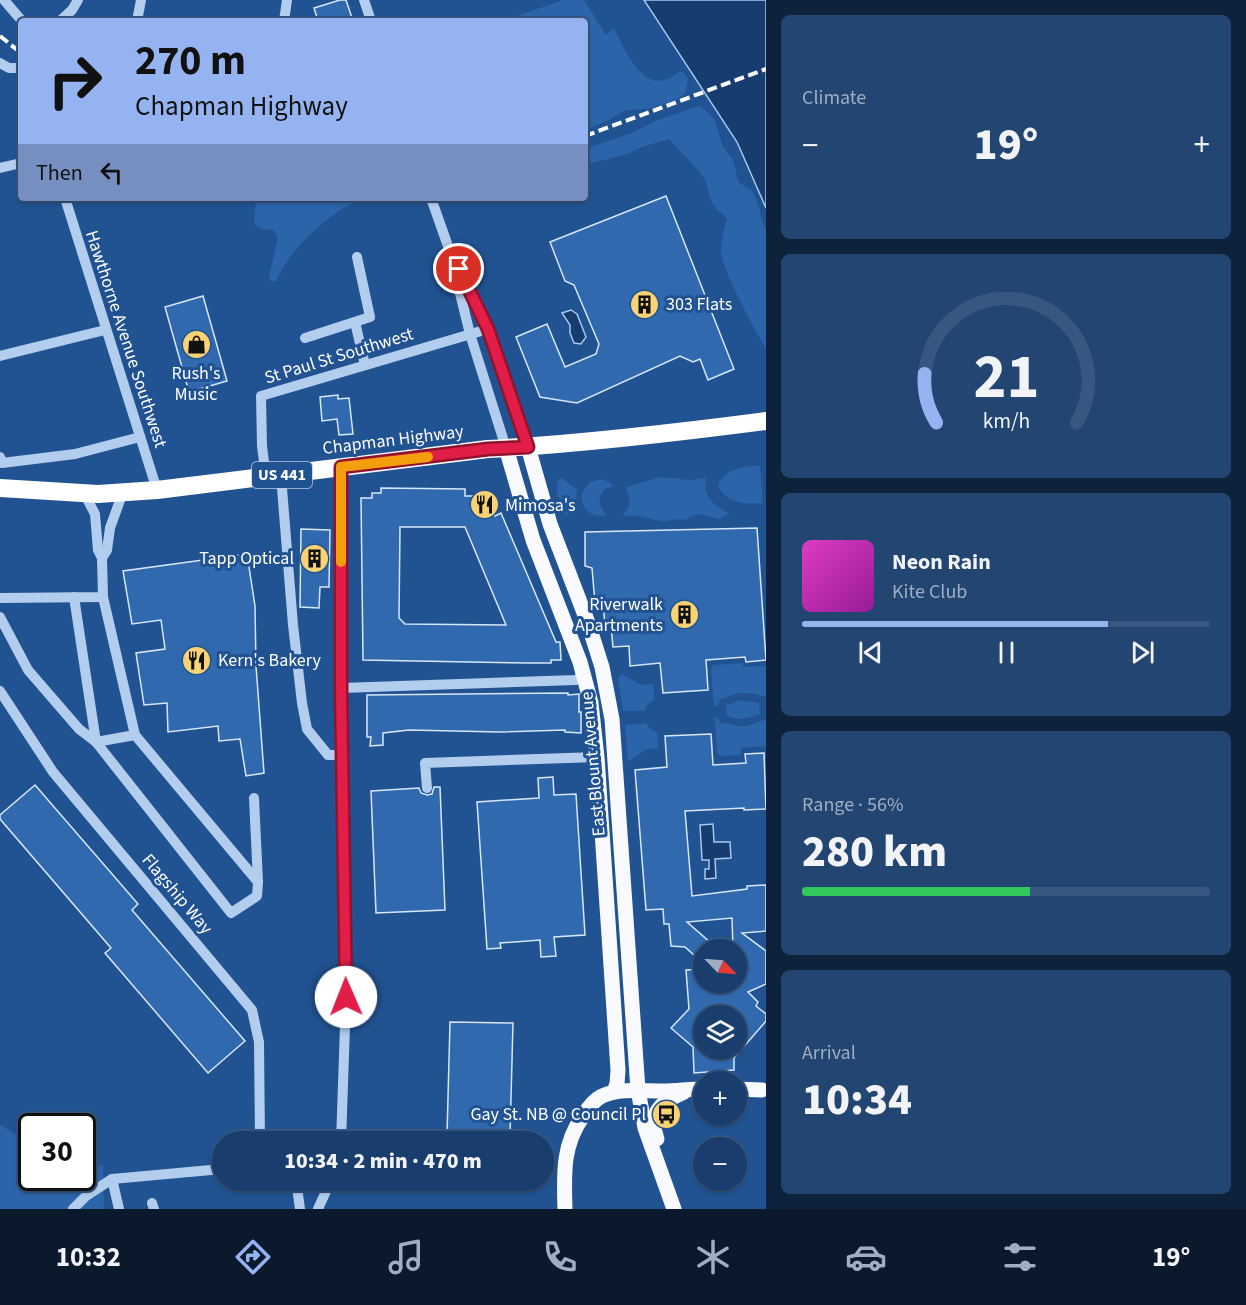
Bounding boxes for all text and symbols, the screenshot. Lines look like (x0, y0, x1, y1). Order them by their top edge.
text: 270 m (135, 31, 246, 91)
icon: right (36, 42, 114, 120)
text: Climate (802, 84, 866, 112)
text: Chapman Highway (135, 87, 348, 126)
text: 19° (974, 113, 1038, 177)
text: − (802, 122, 818, 169)
text: + (1194, 122, 1210, 169)
icon: left (95, 156, 128, 189)
text: Then (36, 157, 83, 189)
street label: Hawthorne Avenue Southwest (79, 227, 173, 451)
pin (433, 243, 484, 294)
icon: arrive (442, 252, 475, 285)
building icon: 303 Flats (629, 288, 661, 320)
place label: 303 Flats (666, 292, 732, 317)
street label: St Paul St Southwest (262, 321, 416, 391)
shop icon: Rush's Music (180, 328, 212, 360)
text: 21 (973, 333, 1039, 422)
place label: Rush's Music (171, 361, 221, 407)
text: km/h (982, 406, 1030, 437)
street label: Chapman Highway (321, 419, 466, 461)
road number: US 441 (252, 462, 312, 488)
restaurant icon: Mimosa's (468, 489, 500, 521)
place label: Mimosa's (505, 493, 575, 518)
building icon: Tapp Optical (299, 542, 331, 574)
place label: Tapp Optical (199, 546, 294, 571)
text: Neon Rain (892, 546, 991, 578)
text: Kite Club (892, 578, 967, 606)
place label: Riverwalk Apartments (575, 592, 663, 638)
building icon: Riverwalk Apartments (668, 598, 700, 630)
icon: previous (854, 636, 887, 669)
icon: pause (990, 636, 1023, 669)
icon: next (1126, 636, 1159, 669)
restaurant icon: Kern's Bakery (181, 644, 213, 676)
place label: Kern's Bakery (218, 648, 321, 673)
street label: East Blount Avenue (574, 691, 612, 837)
text: Range · 56% (802, 791, 903, 819)
text: 280 km (802, 820, 947, 884)
street label: Flagship Way (136, 848, 219, 940)
north arrow (693, 939, 747, 993)
map controls (693, 939, 747, 1191)
position arrow (314, 965, 378, 1029)
button: layers (693, 1005, 747, 1059)
text: Arrival (802, 1039, 856, 1067)
text: 10:34 (802, 1068, 912, 1132)
button: + (693, 1071, 747, 1125)
bus stop icon: Gay St. NB @ Council Pl (651, 1098, 683, 1130)
place label: Gay St. NB @ Council Pl (470, 1102, 646, 1127)
speed limit sign: 30 (18, 1113, 96, 1191)
button: − (693, 1137, 747, 1191)
text: 10:34 · 2 min · 470 m (284, 1145, 482, 1177)
icon: directions (232, 1236, 274, 1278)
icon: music (385, 1236, 427, 1278)
icon: phone (539, 1236, 581, 1278)
icon: climate (692, 1236, 734, 1278)
icon: car (845, 1236, 887, 1278)
icon: filters (999, 1236, 1041, 1278)
text: 10:32 (56, 1238, 121, 1277)
text: 19° (1152, 1238, 1190, 1277)

